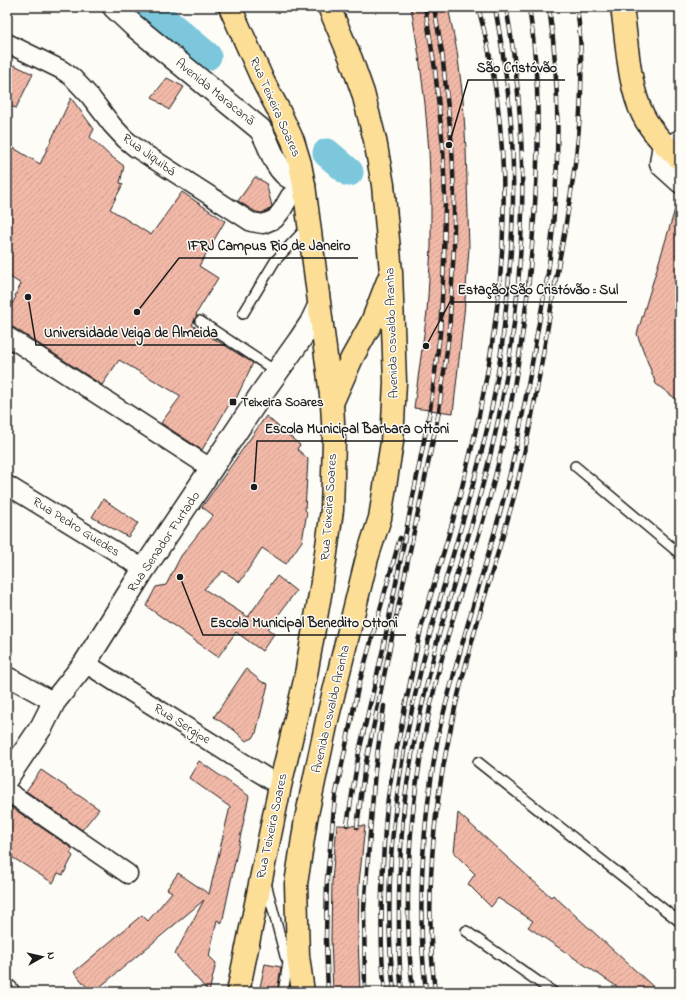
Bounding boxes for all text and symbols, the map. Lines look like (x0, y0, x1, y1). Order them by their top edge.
street label: Avenida Maracanã (171, 54, 259, 130)
street label: Rua Teixeira Soares (244, 54, 306, 160)
callout: São Cristóvão (468, 54, 565, 80)
text: São Cristóvão (477, 58, 557, 79)
street label: Rua Jiquibá (118, 129, 180, 181)
callout: IFRJ Campus Rio de Janeiro (179, 232, 358, 258)
text: IFRJ Campus Rio de Janeiro (187, 236, 351, 257)
street label: Avenida Osvaldo Aranha (380, 267, 404, 399)
callout: Estação São Cristóvão :: Sul (450, 276, 627, 302)
text: Estação São Cristóvão :: Sul (458, 280, 619, 301)
callout: Universidade Veiga de Almeida (36, 319, 226, 345)
text: Universidade Veiga de Almeida (44, 323, 218, 346)
place label: Teixeira Soares (241, 393, 324, 412)
marker: Teixeira Soares (228, 397, 238, 407)
callout: Escola Municipal Barbara Ottoni (257, 415, 458, 441)
text: Escola Municipal Barbara Ottoni (265, 419, 450, 440)
street label: Rua Teixeira Soares (316, 452, 342, 561)
street label: Rua Senador Furtado (123, 487, 205, 596)
street label: Rua Pedro Guedes (29, 492, 124, 562)
callout: Escola Municipal Benedito Ottoni (203, 609, 406, 635)
text: Escola Municipal Benedito Ottoni (210, 613, 398, 634)
street label: Avenida Osvaldo Aranha (307, 643, 355, 775)
street label: Rua Sergipe (149, 699, 214, 750)
street label: Rua Teixeira Soares (252, 771, 293, 880)
north arrow (22, 937, 62, 977)
text: N (42, 951, 59, 961)

